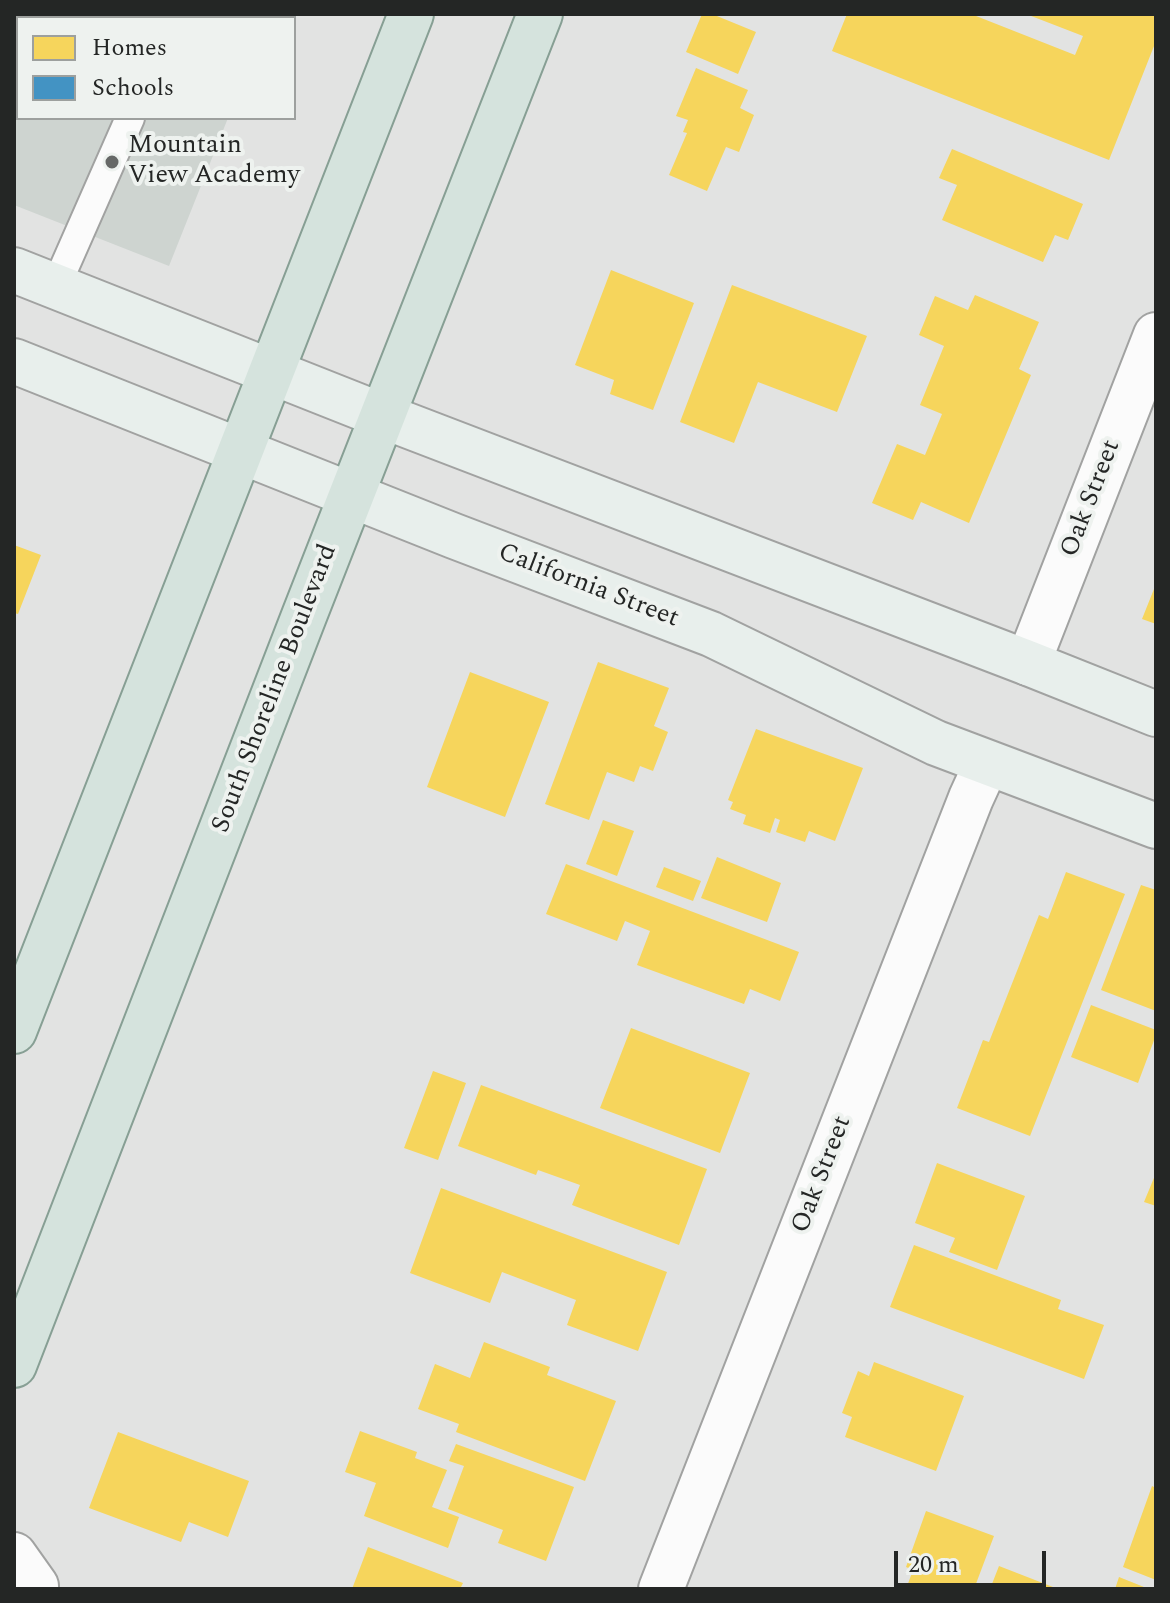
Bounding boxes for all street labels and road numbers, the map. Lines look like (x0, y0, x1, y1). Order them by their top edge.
street label: Oak Street (1055, 436, 1129, 562)
street label: California Street (493, 538, 683, 636)
street label: South Shoreline Boulevard (207, 541, 345, 837)
street label: Oak Street (786, 1112, 860, 1238)

